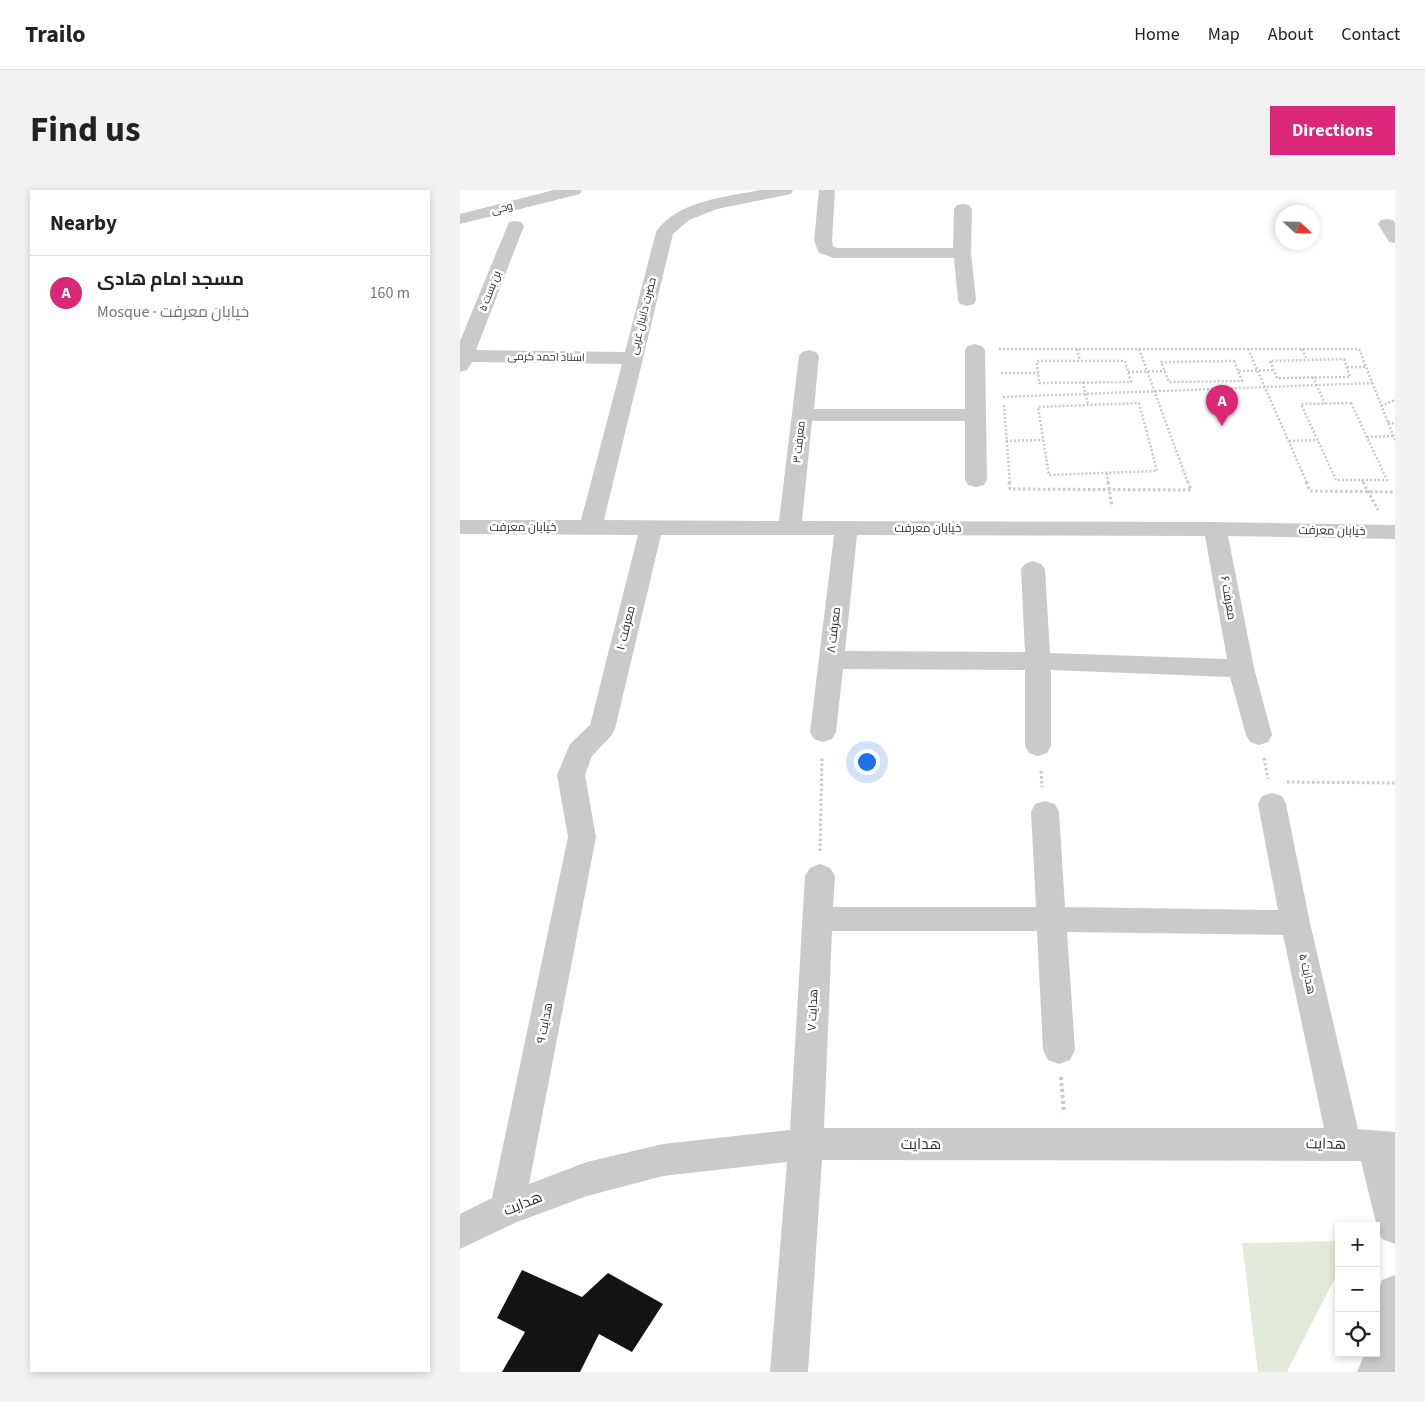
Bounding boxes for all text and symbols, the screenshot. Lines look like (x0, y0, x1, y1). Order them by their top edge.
text: Trailo (25, 17, 86, 52)
text: Home (1134, 22, 1180, 47)
text: Map (1208, 22, 1240, 47)
text: About (1268, 22, 1313, 47)
text: Contact (1341, 22, 1400, 47)
text: Find us (30, 105, 140, 155)
button: Directions (1270, 106, 1395, 155)
street label: وحی (490, 198, 514, 218)
north arrow (1275, 205, 1320, 250)
text: Nearby (50, 208, 117, 238)
text: مسجد امام هادی (97, 266, 244, 293)
street label: بن بست ۵ (475, 268, 505, 313)
street label: حضرت دانیال غربی (626, 276, 660, 356)
text: A (61, 282, 71, 304)
text: 160 m (370, 282, 410, 304)
text: Mosque · خیابان معرفت (97, 301, 249, 323)
street label: استاد احمد کرمی (507, 349, 585, 365)
pin: A (1206, 385, 1238, 426)
street label: معرفت ۳ (789, 420, 809, 464)
street label: خیابان معرفت (490, 519, 556, 536)
street label: خیابان معرفت (895, 520, 961, 537)
street label: خیابان معرفت (1298, 522, 1366, 540)
street label: معرفت ۶ (1216, 575, 1240, 621)
street label: معرفت ۱۰ (612, 604, 640, 652)
street label: معرفت ۸ (823, 606, 845, 654)
your location (854, 749, 880, 775)
street label: هدایت ۵ (1294, 952, 1320, 996)
street label: هدایت ۷ (803, 989, 823, 1031)
street label: هدایت ۹ (533, 1001, 557, 1045)
street label: هدایت (1306, 1133, 1346, 1155)
street label: هدایت (901, 1134, 941, 1155)
street label: هدایت (500, 1187, 546, 1221)
map controls (1335, 1222, 1380, 1357)
button: + (1335, 1222, 1380, 1267)
button: − (1335, 1267, 1380, 1312)
button: locate (1335, 1312, 1380, 1357)

